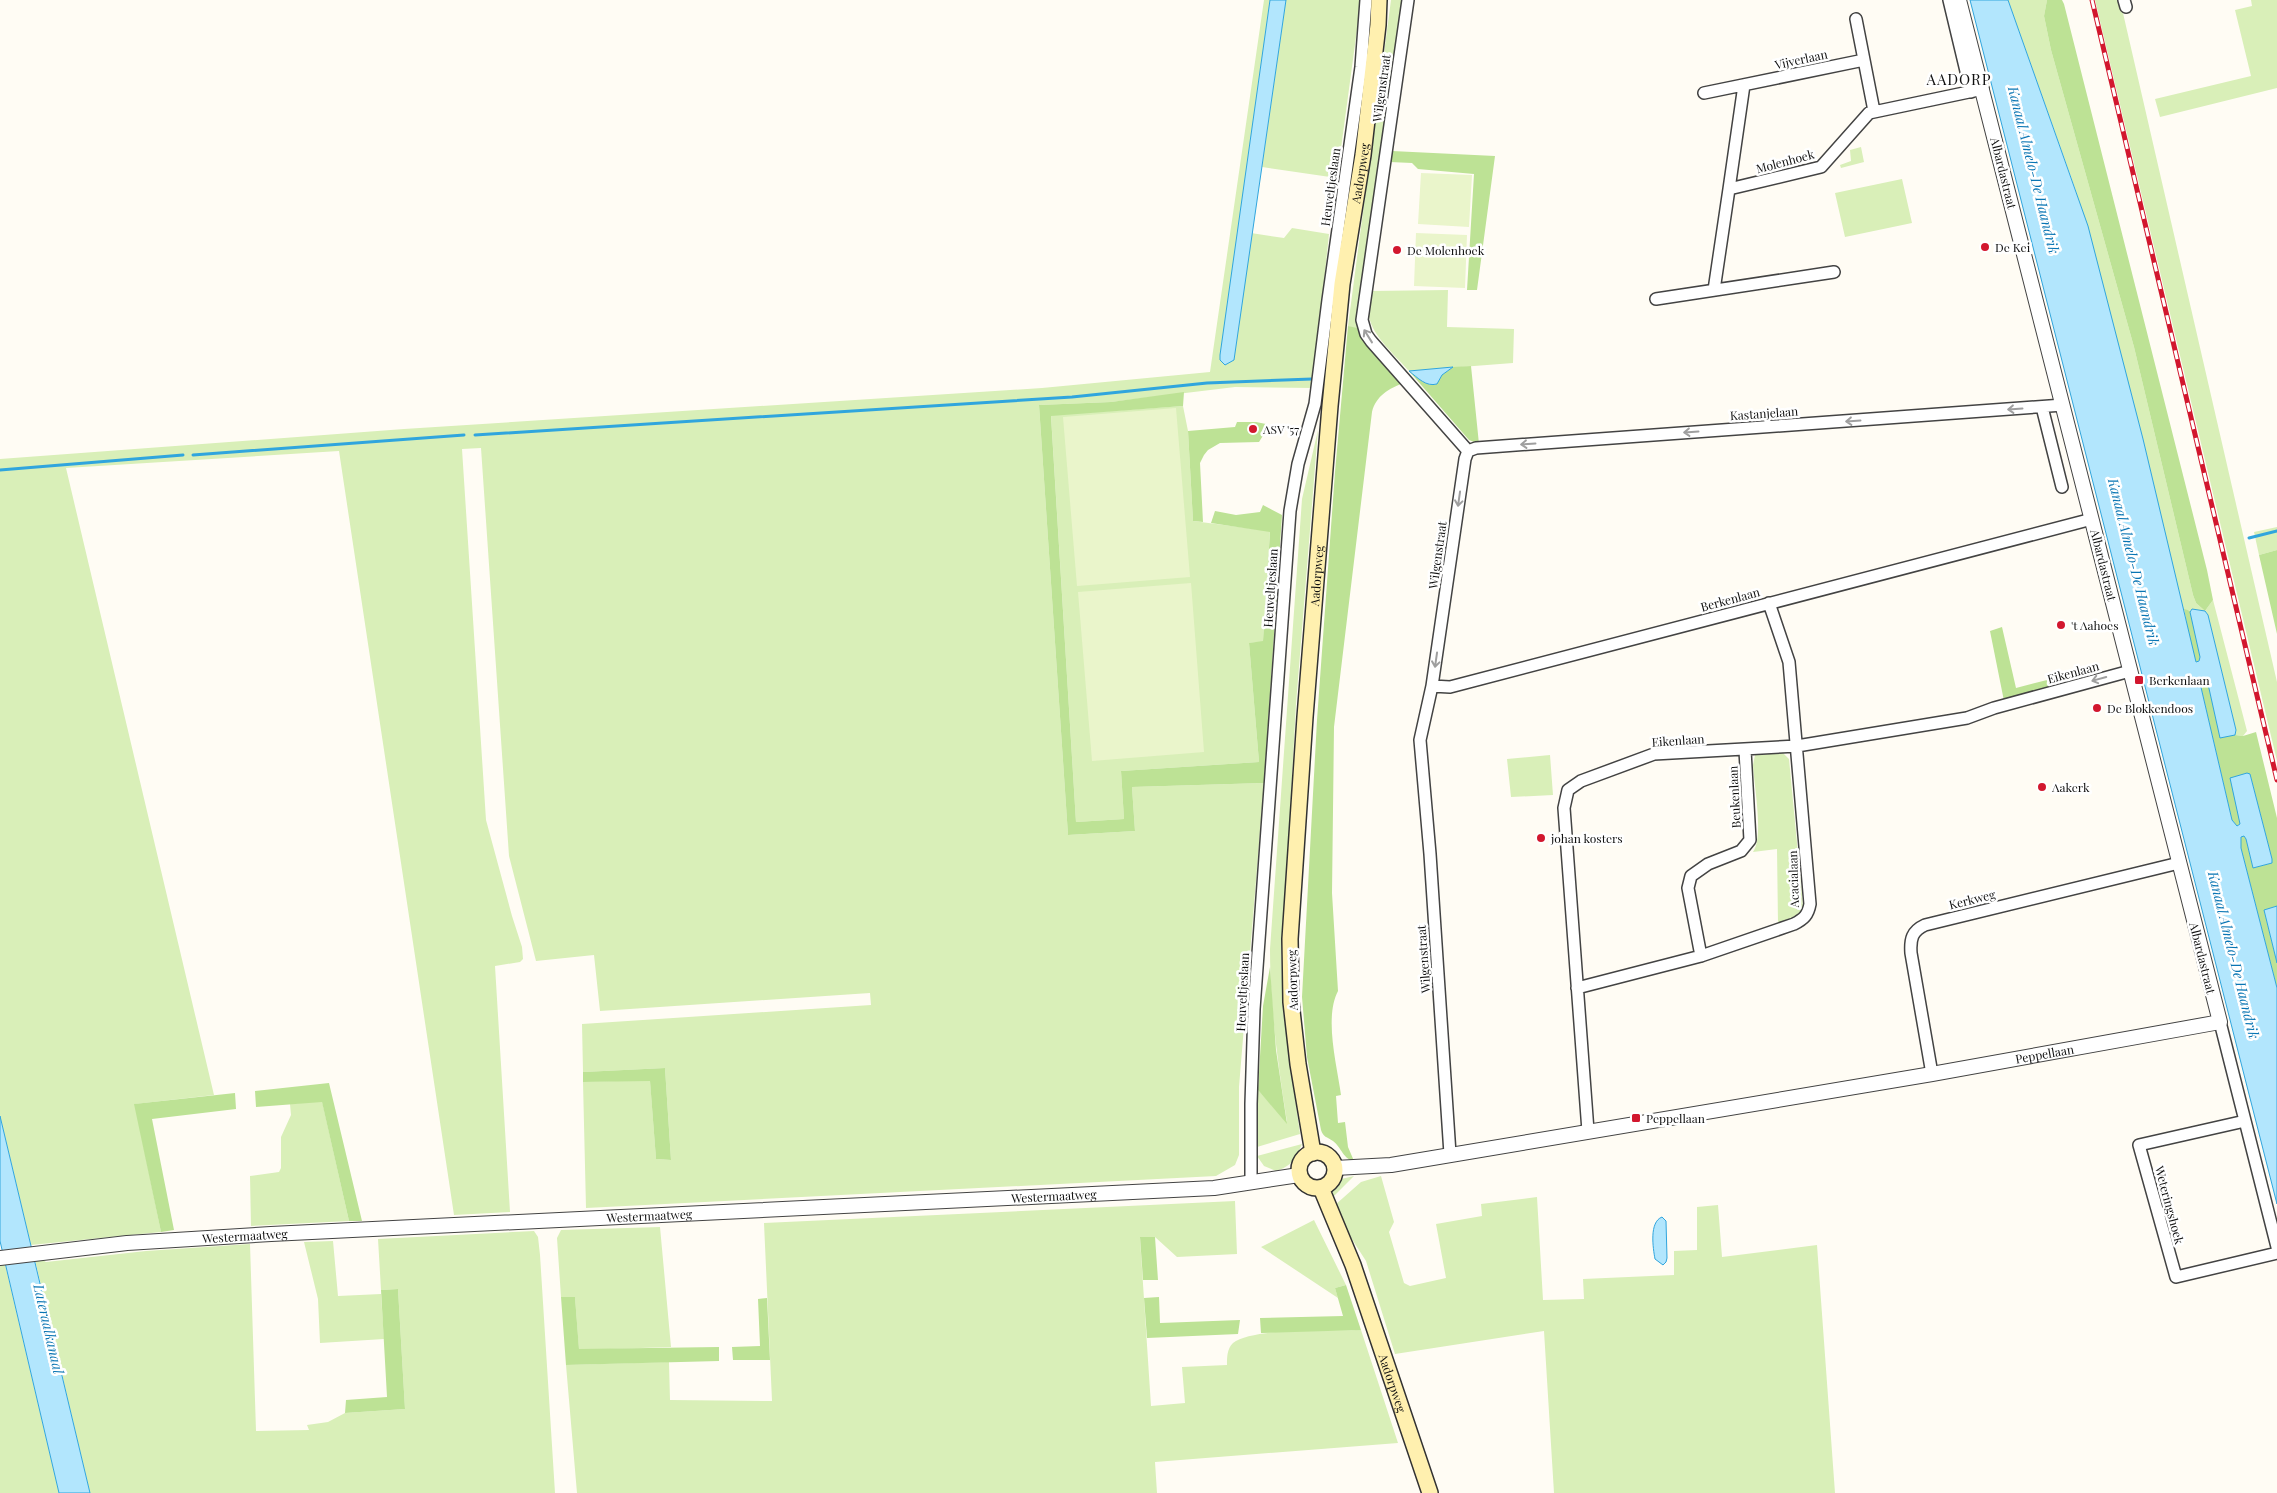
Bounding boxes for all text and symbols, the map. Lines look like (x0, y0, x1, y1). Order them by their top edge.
street label: Vijverlaan (1772, 46, 1829, 73)
street label: Wilgenstraat (1368, 52, 1394, 124)
district label: AADORP (1926, 69, 1991, 89)
water label: Kanaal Almelo-De Haandrik (2004, 83, 2064, 256)
street label: Albardastraat (1987, 135, 2021, 211)
street label: Aadorpweg (1347, 142, 1372, 206)
street label: Molenhoek (1754, 145, 1816, 176)
street label: Heuveltjeslaan (1317, 147, 1343, 227)
place label: De Kei (1995, 239, 2031, 255)
marker: De Kei (1979, 241, 1991, 253)
place label: De Molenhoek (1407, 242, 1485, 258)
marker: De Molenhoek (1391, 244, 1403, 256)
one-way arrow (1363, 329, 1374, 343)
street label: Kastanjelaan (1729, 403, 1799, 423)
one-way arrow (2007, 405, 2023, 414)
one-way arrow (1845, 416, 1861, 425)
place label: ASV '57 (1262, 421, 1299, 437)
marker: ASV '57 (1247, 423, 1259, 435)
one-way arrow (1683, 428, 1699, 437)
one-way arrow (1521, 439, 1537, 449)
water label: Kanaal Almelo-De Haandrik (2104, 475, 2164, 648)
one-way arrow (1454, 490, 1464, 506)
street label: Wilgenstraat (1424, 519, 1450, 591)
street label: Albardastraat (2087, 527, 2121, 603)
street label: Aadorpweg (1306, 544, 1327, 608)
street label: Heuveltjeslaan (1259, 548, 1281, 628)
street label: Berkenlaan (1699, 583, 1761, 615)
place label: 't Aahoes (2071, 617, 2119, 633)
marker: 't Aahoes (2055, 619, 2067, 631)
one-way arrow (1431, 651, 1441, 667)
street label: Eikenlaan (2045, 657, 2101, 687)
place label: Berkenlaan (2149, 672, 2210, 688)
marker: Berkenlaan (2133, 674, 2145, 686)
one-way arrow (2091, 675, 2107, 684)
place label: De Blokkendoos (2107, 700, 2193, 716)
marker: De Blokkendoos (2091, 702, 2103, 714)
street label: Eikenlaan (1651, 730, 1705, 750)
street label: Beukenlaan (1724, 765, 1744, 829)
place label: Aakerk (2051, 779, 2090, 795)
marker: Aakerk (2036, 781, 2048, 793)
place label: johan kosters (1550, 830, 1623, 846)
marker: johan kosters (1535, 832, 1547, 844)
street label: Acacialaan (1784, 850, 1802, 909)
water label: Kanaal Almelo-De Haandrik (2204, 868, 2264, 1041)
street label: Kerkweg (1947, 885, 1997, 912)
street label: Albardastraat (2186, 920, 2220, 996)
street label: Wilgenstraat (1413, 924, 1433, 995)
street label: Aadorpweg (1283, 949, 1301, 1012)
street label: Heuveltjeslaan (1232, 952, 1252, 1032)
street label: Peppellaan (2014, 1041, 2075, 1067)
place label: Peppellaan (1646, 1110, 1705, 1126)
marker: Peppellaan (1630, 1112, 1642, 1124)
street label: Weteringshoek (2152, 1163, 2188, 1246)
street label: Westermaatweg (1010, 1186, 1098, 1206)
street label: Westermaatweg (605, 1205, 693, 1226)
street label: Westermaatweg (201, 1225, 289, 1246)
water label: Lateraalkanaal (29, 1281, 69, 1377)
street label: Aadorpweg (1375, 1351, 1410, 1415)

